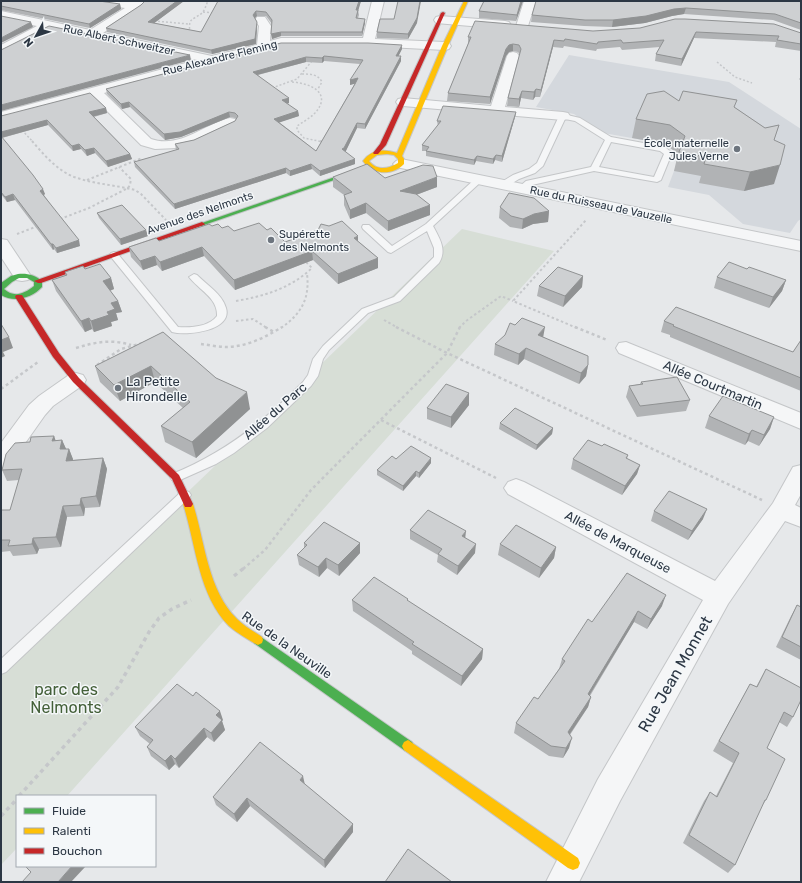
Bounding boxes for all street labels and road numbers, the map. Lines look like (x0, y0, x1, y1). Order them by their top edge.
street label: Rue Albert Schweitzer (62, 22, 177, 58)
street label: Rue Alexandre Fleming (161, 37, 279, 79)
street label: Rue du Ruisseau de Vauzelle (529, 184, 673, 226)
street label: Avenue des Nelmonts (145, 189, 255, 237)
street label: Allée Courtmartin (661, 357, 765, 413)
street label: Allée du Parc (240, 379, 310, 443)
street label: Allée de Marqueuse (562, 508, 674, 576)
street label: Rue de la Neuville (239, 608, 335, 682)
street label: Rue Jean Monnet (634, 613, 716, 735)

